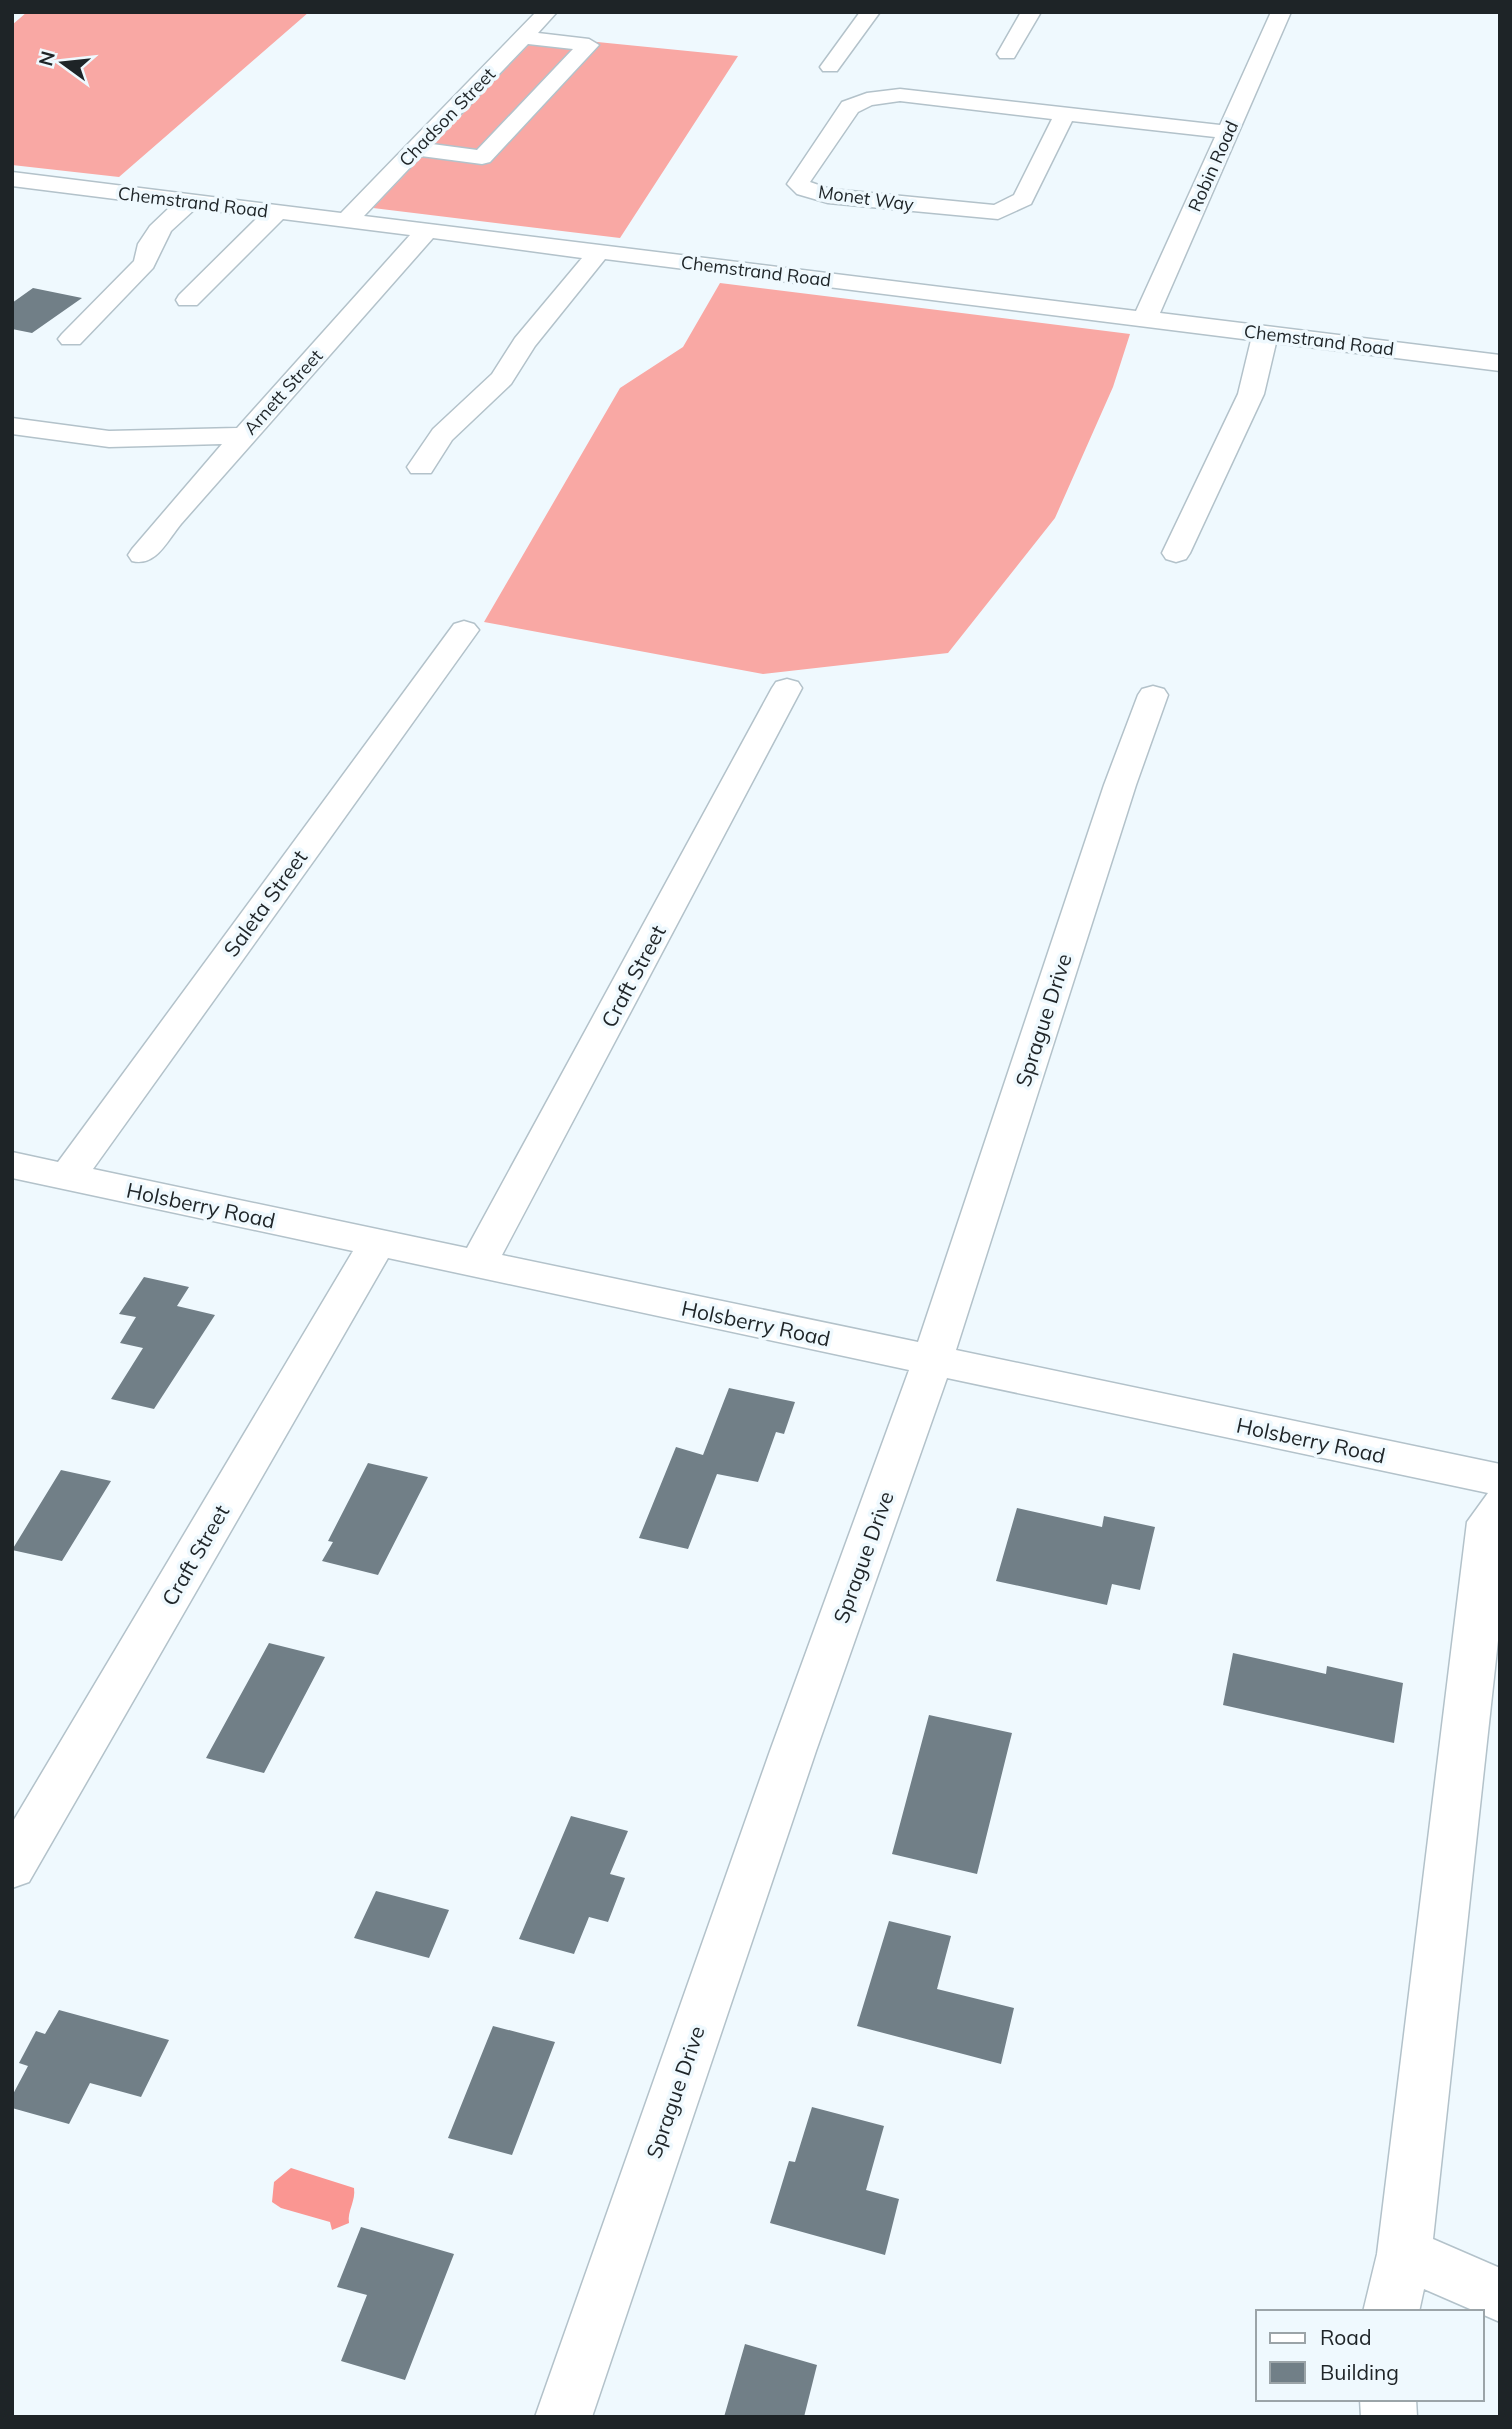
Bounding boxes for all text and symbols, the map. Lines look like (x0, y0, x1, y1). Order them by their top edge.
north arrow (28, 28, 98, 98)
text: N (33, 49, 60, 69)
street label: Chadson Street (394, 63, 500, 171)
street label: Robin Road (1183, 117, 1243, 215)
street label: Monet Way (817, 180, 916, 216)
street label: Chemstrand Road (117, 181, 269, 223)
street label: Chemstrand Road (680, 250, 832, 292)
street label: Chemstrand Road (1243, 319, 1395, 361)
street label: Arnett Street (239, 345, 327, 439)
street label: Saleta Street (218, 845, 312, 961)
street label: Craft Street (595, 920, 671, 1032)
street label: Sprague Drive (1009, 950, 1077, 1090)
street label: Holsberry Road (124, 1177, 278, 1233)
street label: Holsberry Road (679, 1295, 833, 1351)
street label: Holsberry Road (1234, 1412, 1388, 1468)
street label: Sprague Drive (827, 1488, 899, 1626)
street label: Craft Street (156, 1500, 234, 1610)
street label: Sprague Drive (640, 2022, 710, 2162)
legend (1256, 2310, 1484, 2401)
text: Road (1320, 2324, 1371, 2350)
text: Building (1320, 2359, 1399, 2385)

